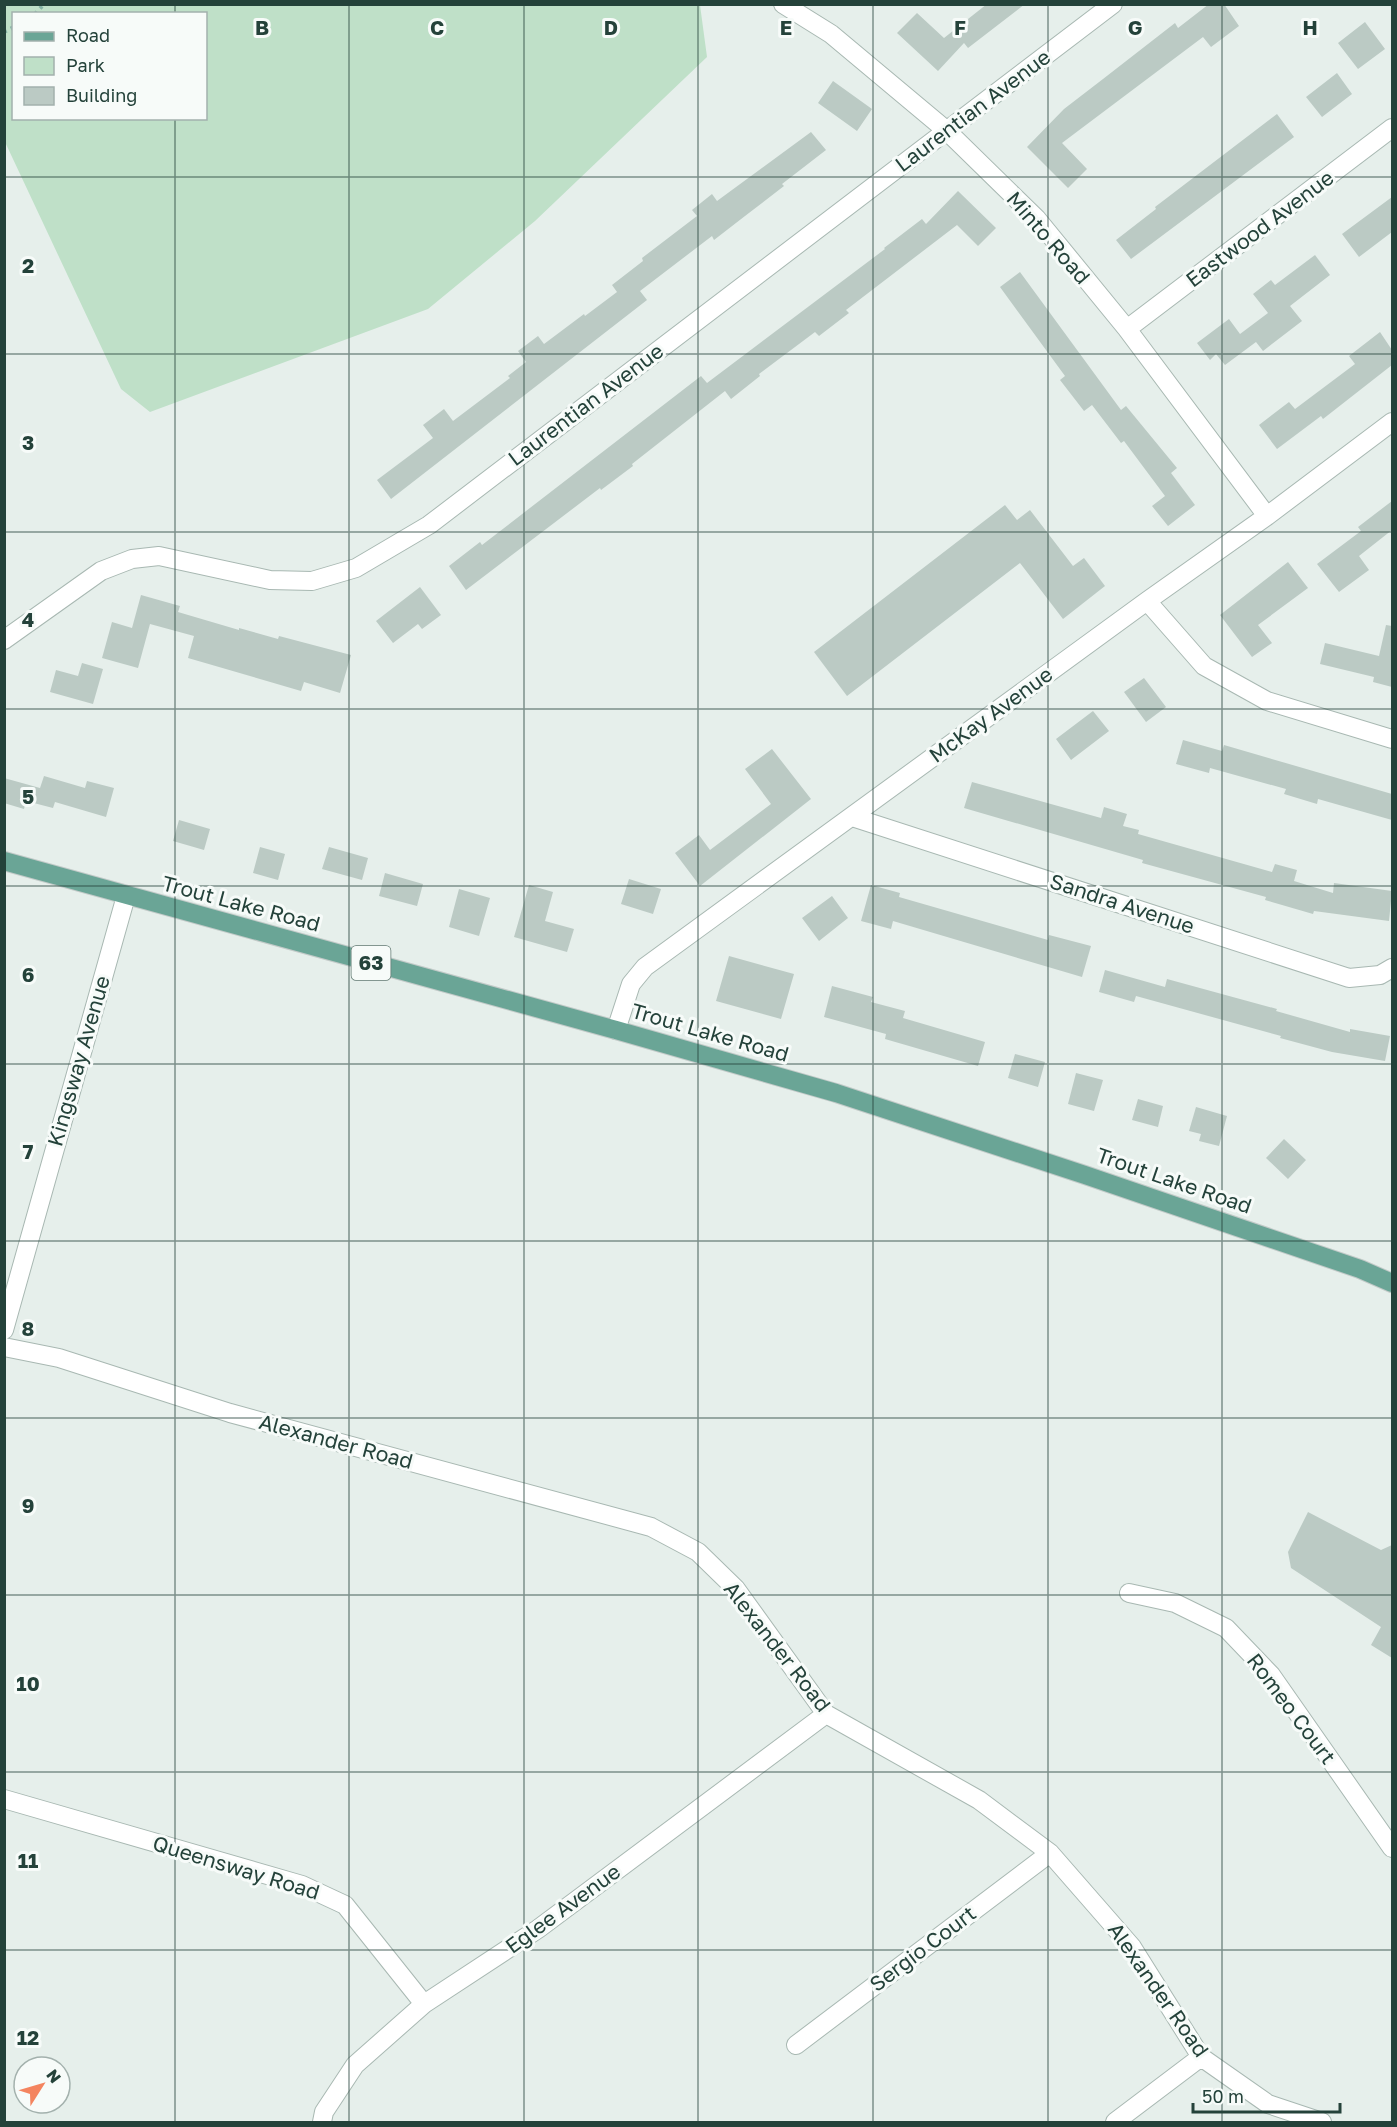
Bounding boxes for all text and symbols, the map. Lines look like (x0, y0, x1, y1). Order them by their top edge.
legend (12, 12, 207, 120)
text: B (255, 15, 269, 39)
text: C (430, 15, 444, 39)
text: D (604, 15, 618, 39)
text: E (780, 15, 792, 39)
text: F (954, 15, 966, 39)
text: G (1128, 15, 1142, 39)
text: H (1302, 15, 1318, 39)
text: Road (66, 24, 110, 46)
street label: Laurentian Avenue (890, 43, 1055, 177)
text: Park (66, 54, 105, 76)
text: Building (66, 84, 137, 106)
street label: Eastwood Avenue (1180, 164, 1338, 292)
street label: Minto Road (1002, 186, 1096, 289)
text: 2 (22, 253, 34, 277)
street label: Laurentian Avenue (503, 337, 668, 471)
text: 3 (22, 430, 34, 454)
text: 4 (22, 607, 34, 631)
street label: McKay Avenue (924, 661, 1057, 768)
text: 5 (22, 784, 34, 808)
street label: Sandra Avenue (1047, 867, 1198, 939)
street label: Trout Lake Road (159, 869, 323, 937)
road number: 63 (352, 946, 391, 980)
text: 6 (22, 962, 34, 986)
street label: Kingsway Avenue (41, 972, 115, 1149)
street label: Trout Lake Road (629, 997, 792, 1067)
text: 7 (23, 1139, 34, 1163)
street label: Trout Lake Road (1093, 1141, 1255, 1219)
text: 8 (22, 1316, 34, 1340)
street label: Alexander Road (257, 1408, 416, 1474)
text: 9 (22, 1493, 34, 1517)
street label: Alexander Road (719, 1576, 837, 1717)
street label: Romeo Court (1242, 1648, 1342, 1769)
text: 10 (16, 1671, 40, 1695)
street label: Queensway Road (150, 1829, 323, 1905)
text: 11 (18, 1848, 38, 1872)
street label: Eglee Avenue (500, 1858, 625, 1959)
street label: Sergio Court (864, 1900, 981, 1997)
street label: Alexander Road (1103, 1917, 1215, 2062)
text: 12 (17, 2025, 39, 2049)
north arrow (12, 2055, 72, 2115)
text: N (42, 2065, 66, 2087)
scale bar (1193, 2076, 1340, 2114)
text: 50 m (1202, 2085, 1244, 2107)

